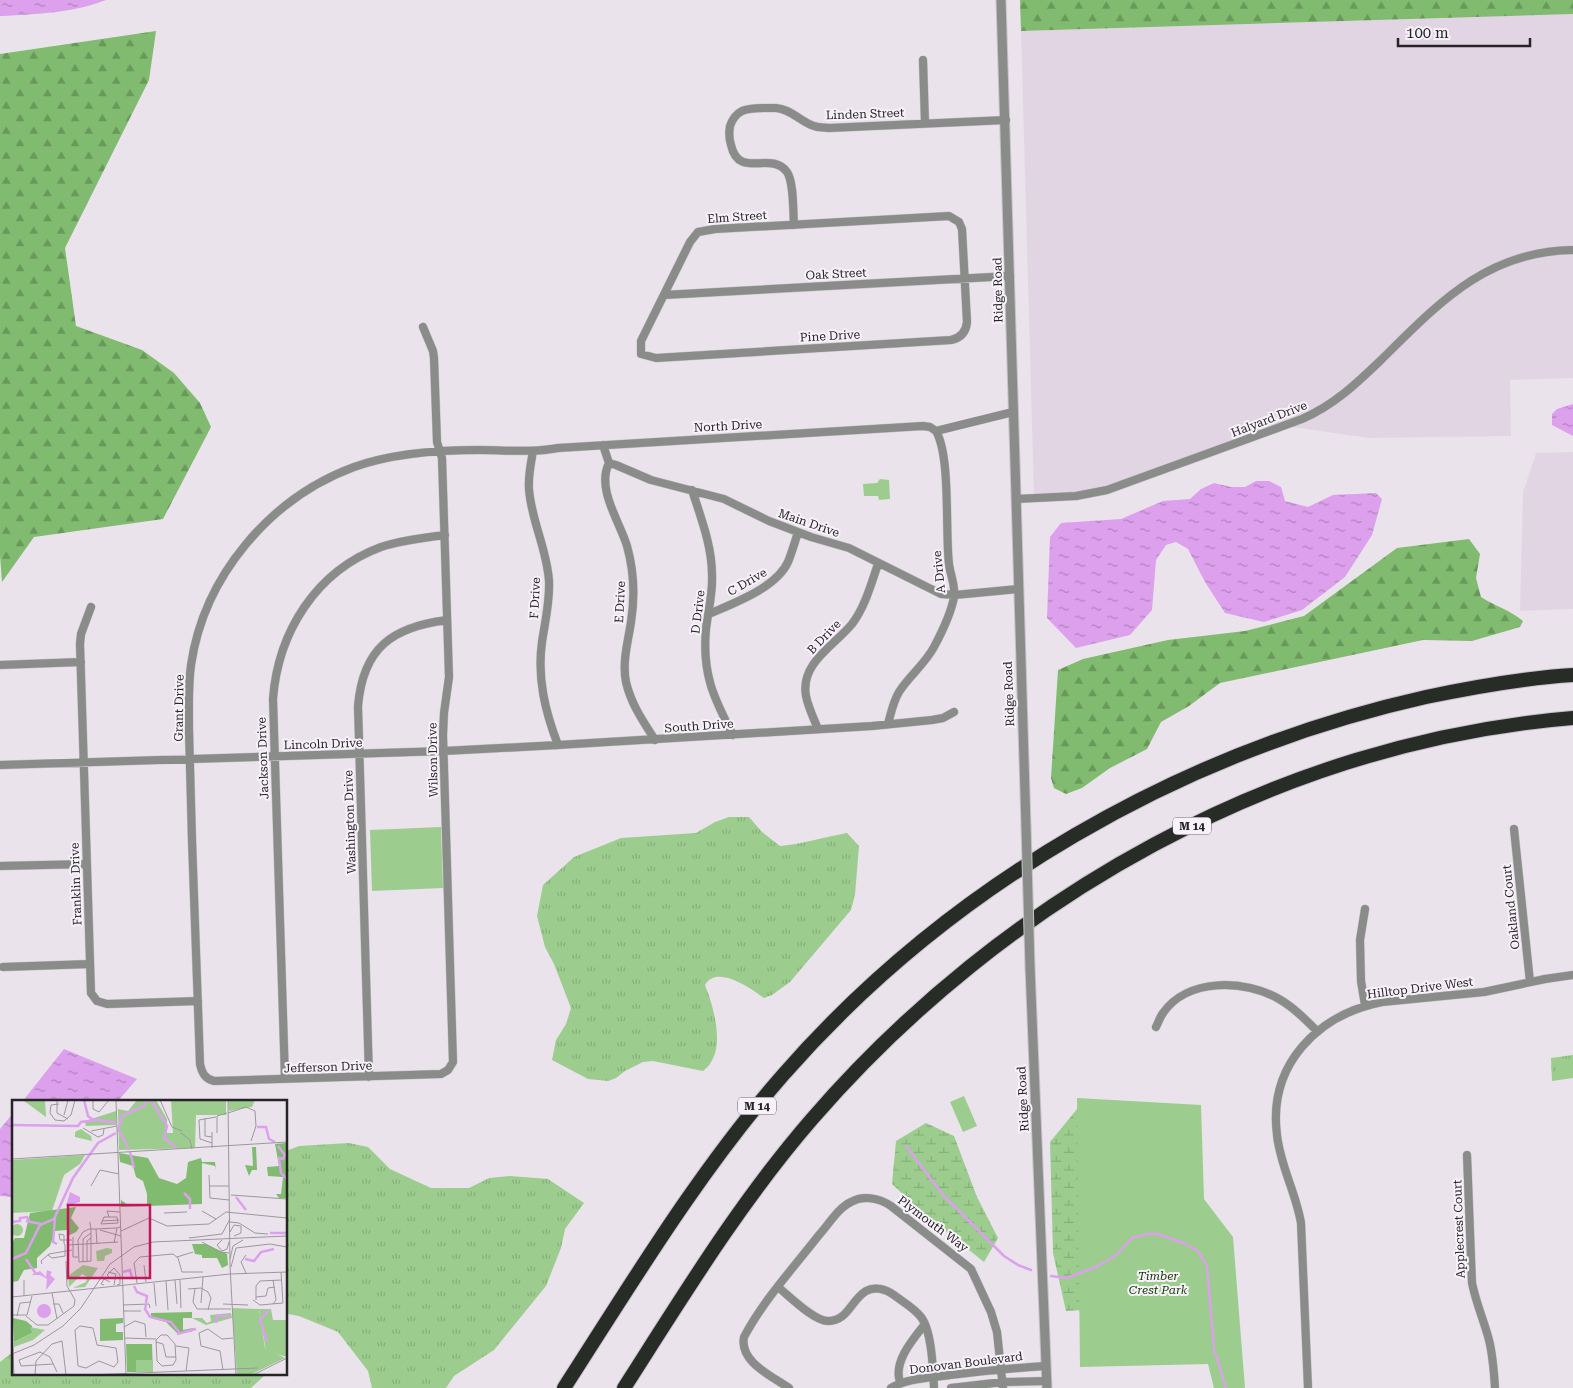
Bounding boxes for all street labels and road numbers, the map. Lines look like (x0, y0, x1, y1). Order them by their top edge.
street label: Linden Street (826, 106, 905, 122)
street label: Elm Street (707, 208, 768, 226)
street label: Ridge Road (990, 257, 1006, 323)
street label: Oak Street (805, 265, 867, 283)
street label: Pine Drive (800, 327, 861, 345)
street label: Halyard Drive (1229, 398, 1309, 440)
street label: North Drive (693, 417, 763, 435)
street label: Main Drive (777, 506, 842, 540)
street label: A Drive (930, 550, 948, 594)
street label: C Drive (725, 565, 769, 599)
street label: F Drive (527, 576, 543, 619)
street label: E Drive (612, 580, 628, 623)
street label: D Drive (688, 589, 708, 635)
street label: B Drive (804, 617, 844, 657)
street label: Ridge Road (1001, 661, 1017, 727)
street label: Grant Drive (171, 674, 187, 742)
street label: Jackson Drive (255, 716, 271, 799)
street label: South Drive (664, 717, 734, 735)
street label: Wilson Drive (425, 722, 441, 798)
street label: Lincoln Drive (283, 736, 363, 752)
street label: Washington Drive (341, 769, 359, 874)
road number: M 14 (1173, 818, 1211, 834)
street label: Franklin Drive (68, 842, 84, 926)
street label: Oakland Court (1500, 863, 1522, 950)
street label: Hilltop Drive West (1366, 974, 1474, 1001)
street label: Jefferson Drive (284, 1058, 373, 1076)
street label: Ridge Road (1014, 1066, 1032, 1132)
road number: M 14 (738, 1098, 776, 1114)
street label: Applecrest Court (1450, 1179, 1468, 1279)
street label: Plymouth Way (895, 1193, 972, 1256)
street label: Donovan Boulevard (908, 1349, 1024, 1377)

